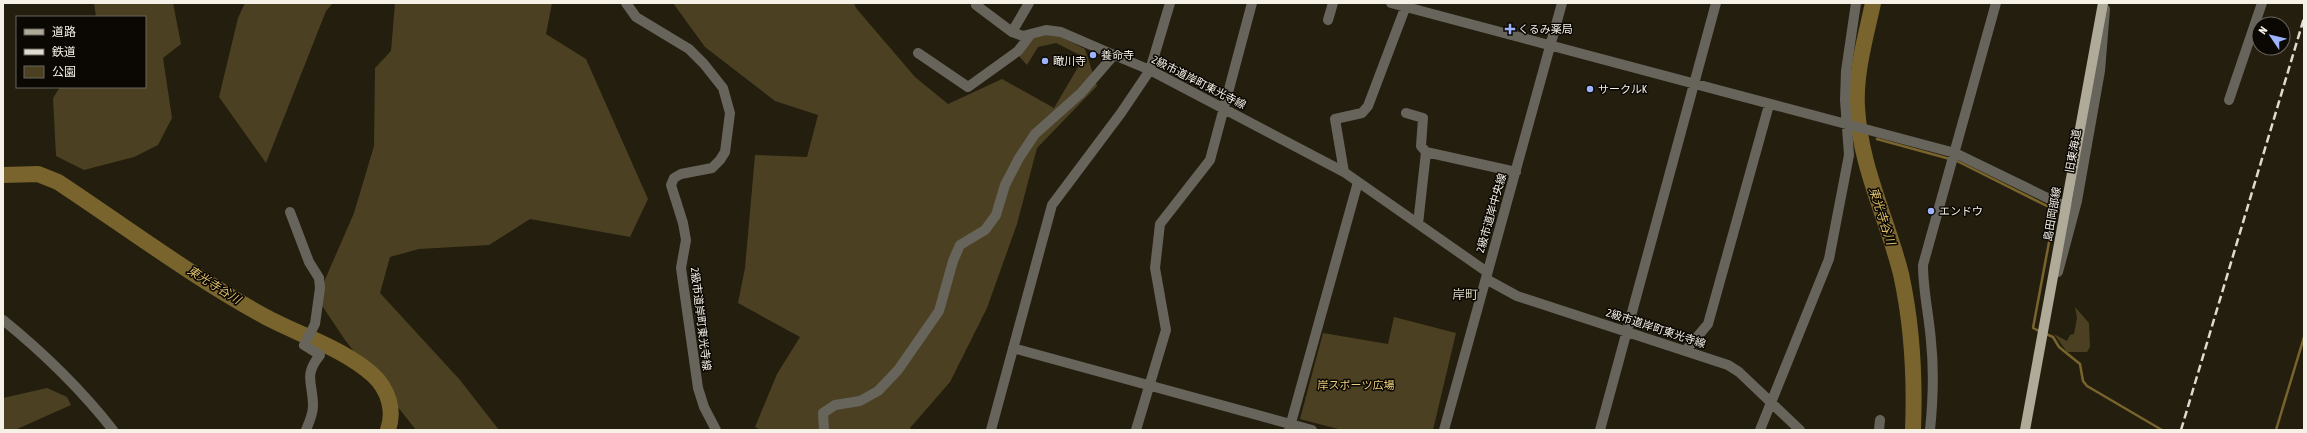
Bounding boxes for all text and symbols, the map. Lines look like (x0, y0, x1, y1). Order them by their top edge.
legend (16, 16, 146, 88)
north arrow (2251, 16, 2291, 56)
place label: くるみ薬局 (1518, 23, 1573, 35)
marker: くるみ薬局 (1505, 24, 1515, 34)
text: N (2256, 24, 2270, 36)
text: 道路 (52, 25, 76, 39)
text: 鉄道 (52, 45, 76, 59)
place label: 養命寺 (1101, 49, 1134, 61)
marker: 養命寺 (1088, 50, 1098, 60)
street label: 2級市道岸町東光寺線 (1150, 53, 1248, 111)
place label: 瞰川寺 (1053, 55, 1086, 67)
marker: 瞰川寺 (1040, 56, 1050, 66)
text: 公園 (52, 65, 76, 79)
place label: サークルK (1598, 83, 1648, 95)
marker: サークルK (1585, 84, 1595, 94)
street label: 旧東海道 (2063, 128, 2083, 174)
street label: 2級市道岸中央線 (1474, 172, 1508, 254)
water label: 東光寺谷川 (1866, 185, 1899, 249)
street label: 島田岡部線 (2041, 186, 2063, 242)
place label: エンドウ (1939, 205, 1983, 217)
marker: エンドウ (1926, 206, 1936, 216)
water label: 東光寺谷川 (185, 263, 245, 308)
street label: 2級市道岸町東光寺線 (689, 267, 713, 371)
district label: 岸町 (1452, 287, 1478, 302)
street label: 2級市道岸町東光寺線 (1605, 306, 1707, 350)
park label: 岸スポーツ広場 (1318, 379, 1394, 391)

